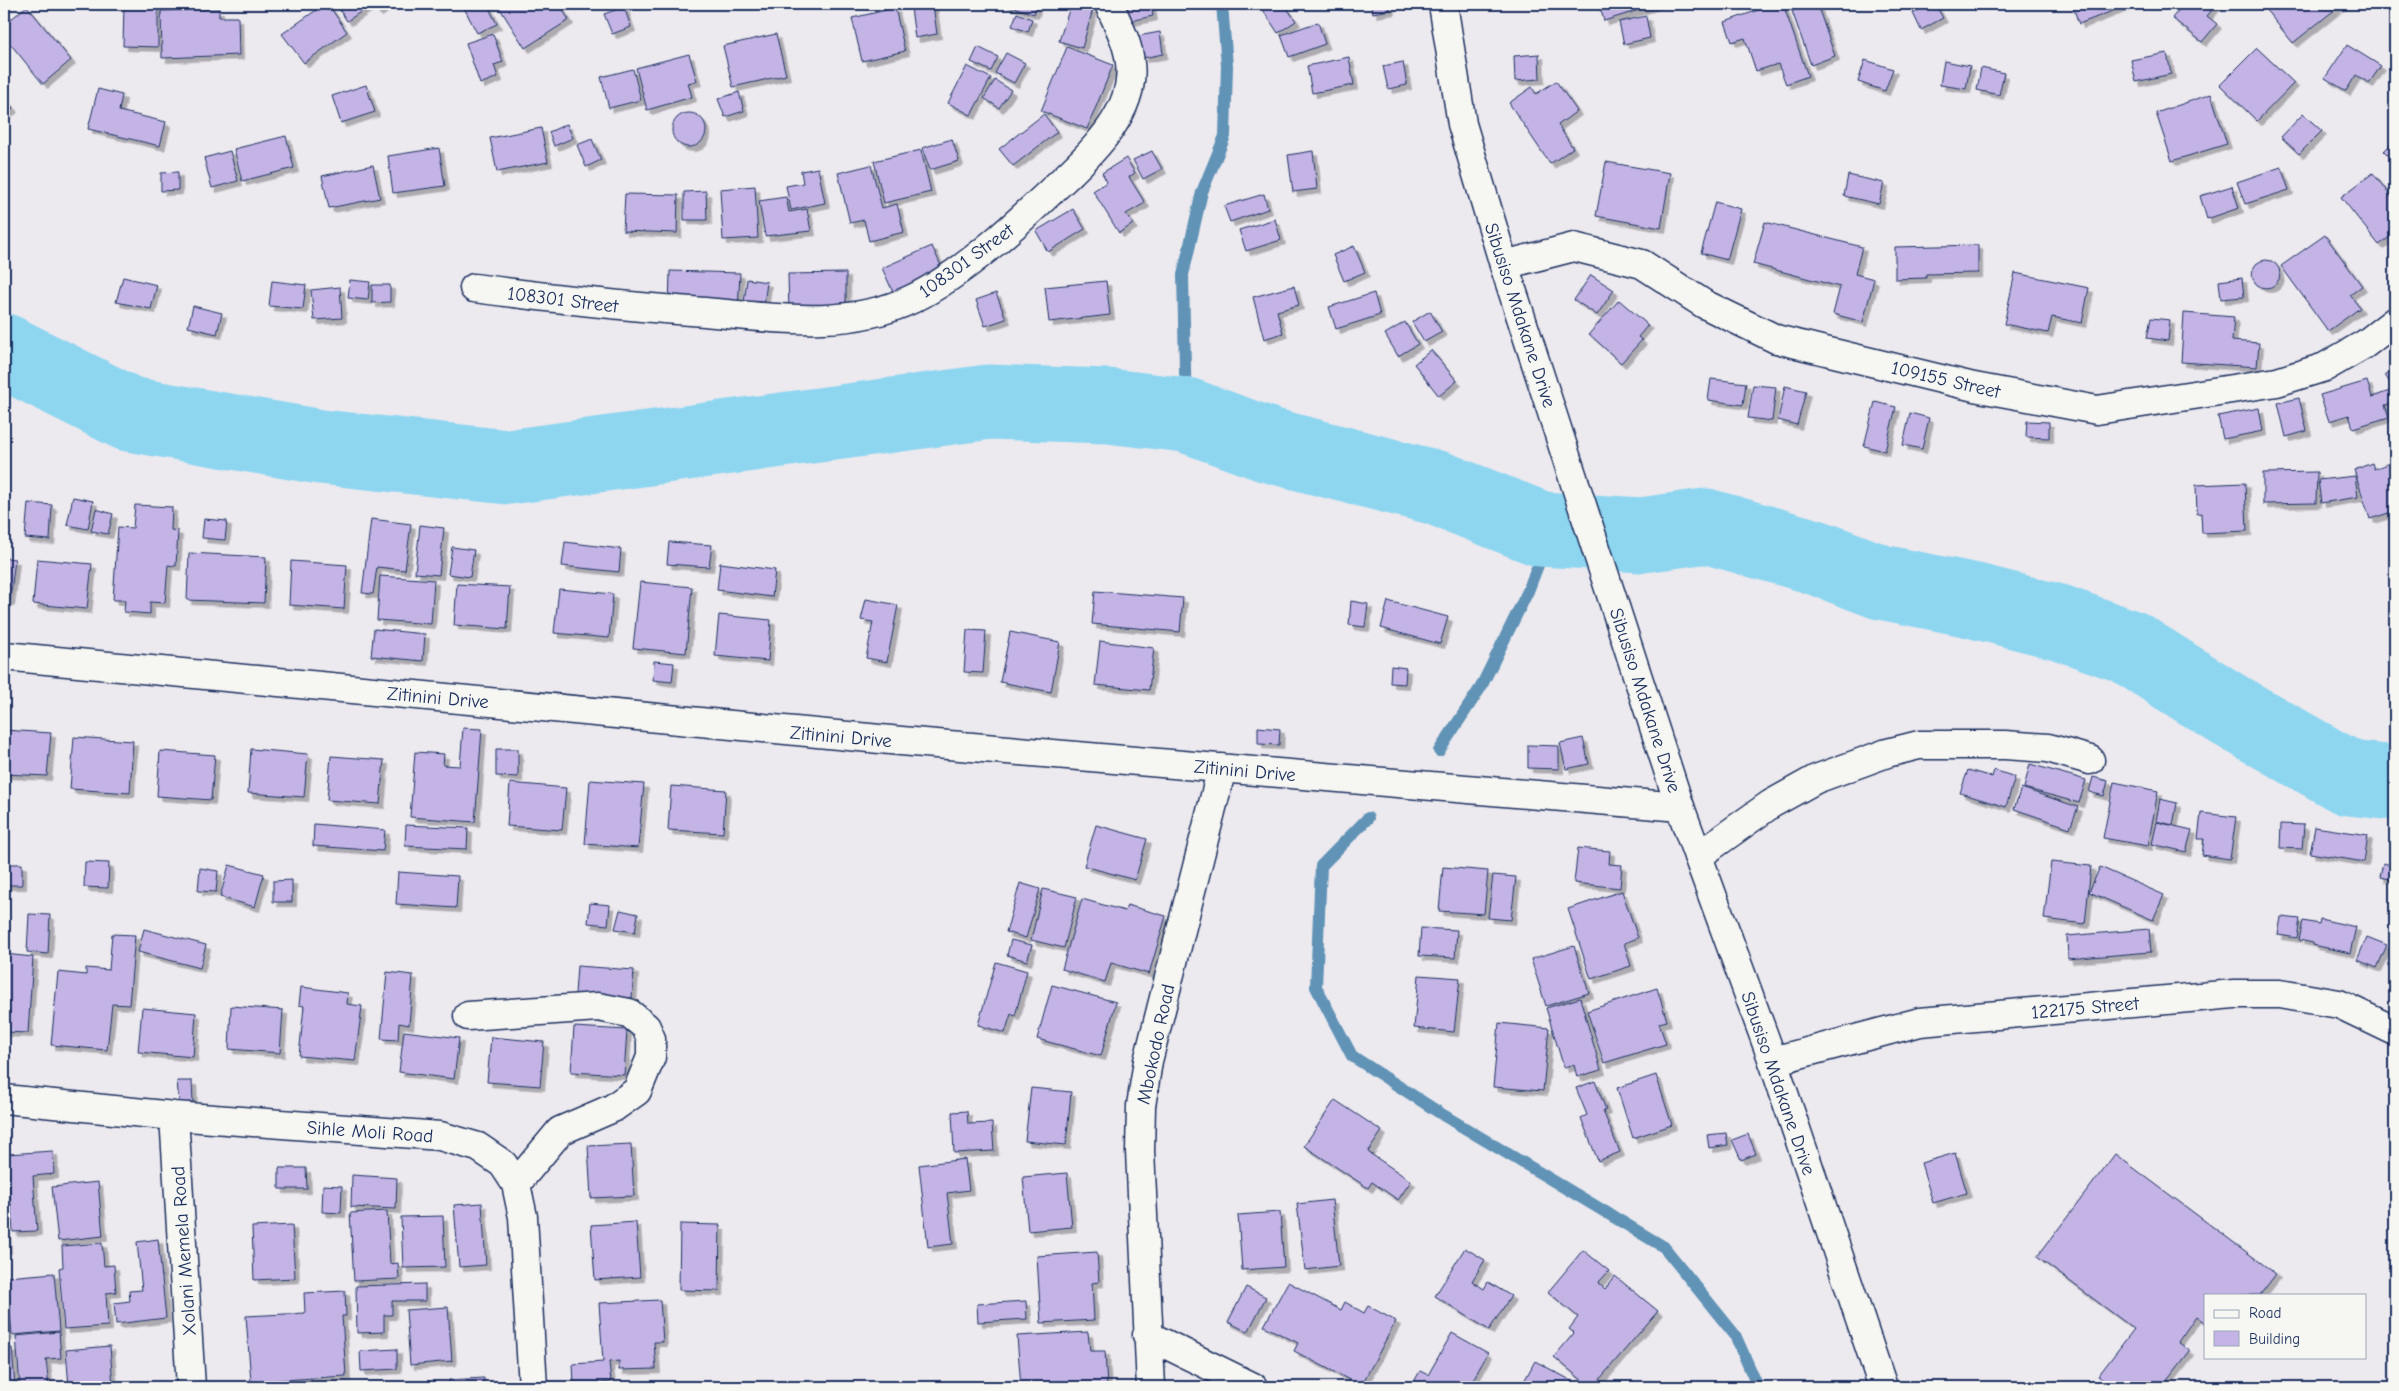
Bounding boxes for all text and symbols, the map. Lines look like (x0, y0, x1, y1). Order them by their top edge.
street label: 108301 Street (915, 219, 1019, 302)
street label: Sibusiso Mdakane Drive (1480, 220, 1560, 410)
street label: 108301 Street (506, 282, 620, 318)
street label: 109155 Street (1889, 357, 2003, 403)
street label: Sibusiso Mdakane Drive (1605, 605, 1685, 795)
street label: Zitinini Drive (386, 683, 490, 713)
street label: Zitinini Drive (789, 722, 893, 752)
street label: Zitinini Drive (1193, 756, 1297, 786)
street label: Mbokodo Road (1132, 982, 1179, 1106)
street label: Sibusiso Mdakane Drive (1736, 989, 1820, 1178)
street label: 122175 Street (2030, 992, 2140, 1024)
street label: Sihle Moli Road (306, 1117, 434, 1147)
street label: Xolani Memela Road (167, 1165, 201, 1337)
legend (2204, 1294, 2366, 1358)
text: Road (2249, 1304, 2281, 1322)
text: Building (2249, 1330, 2300, 1348)

